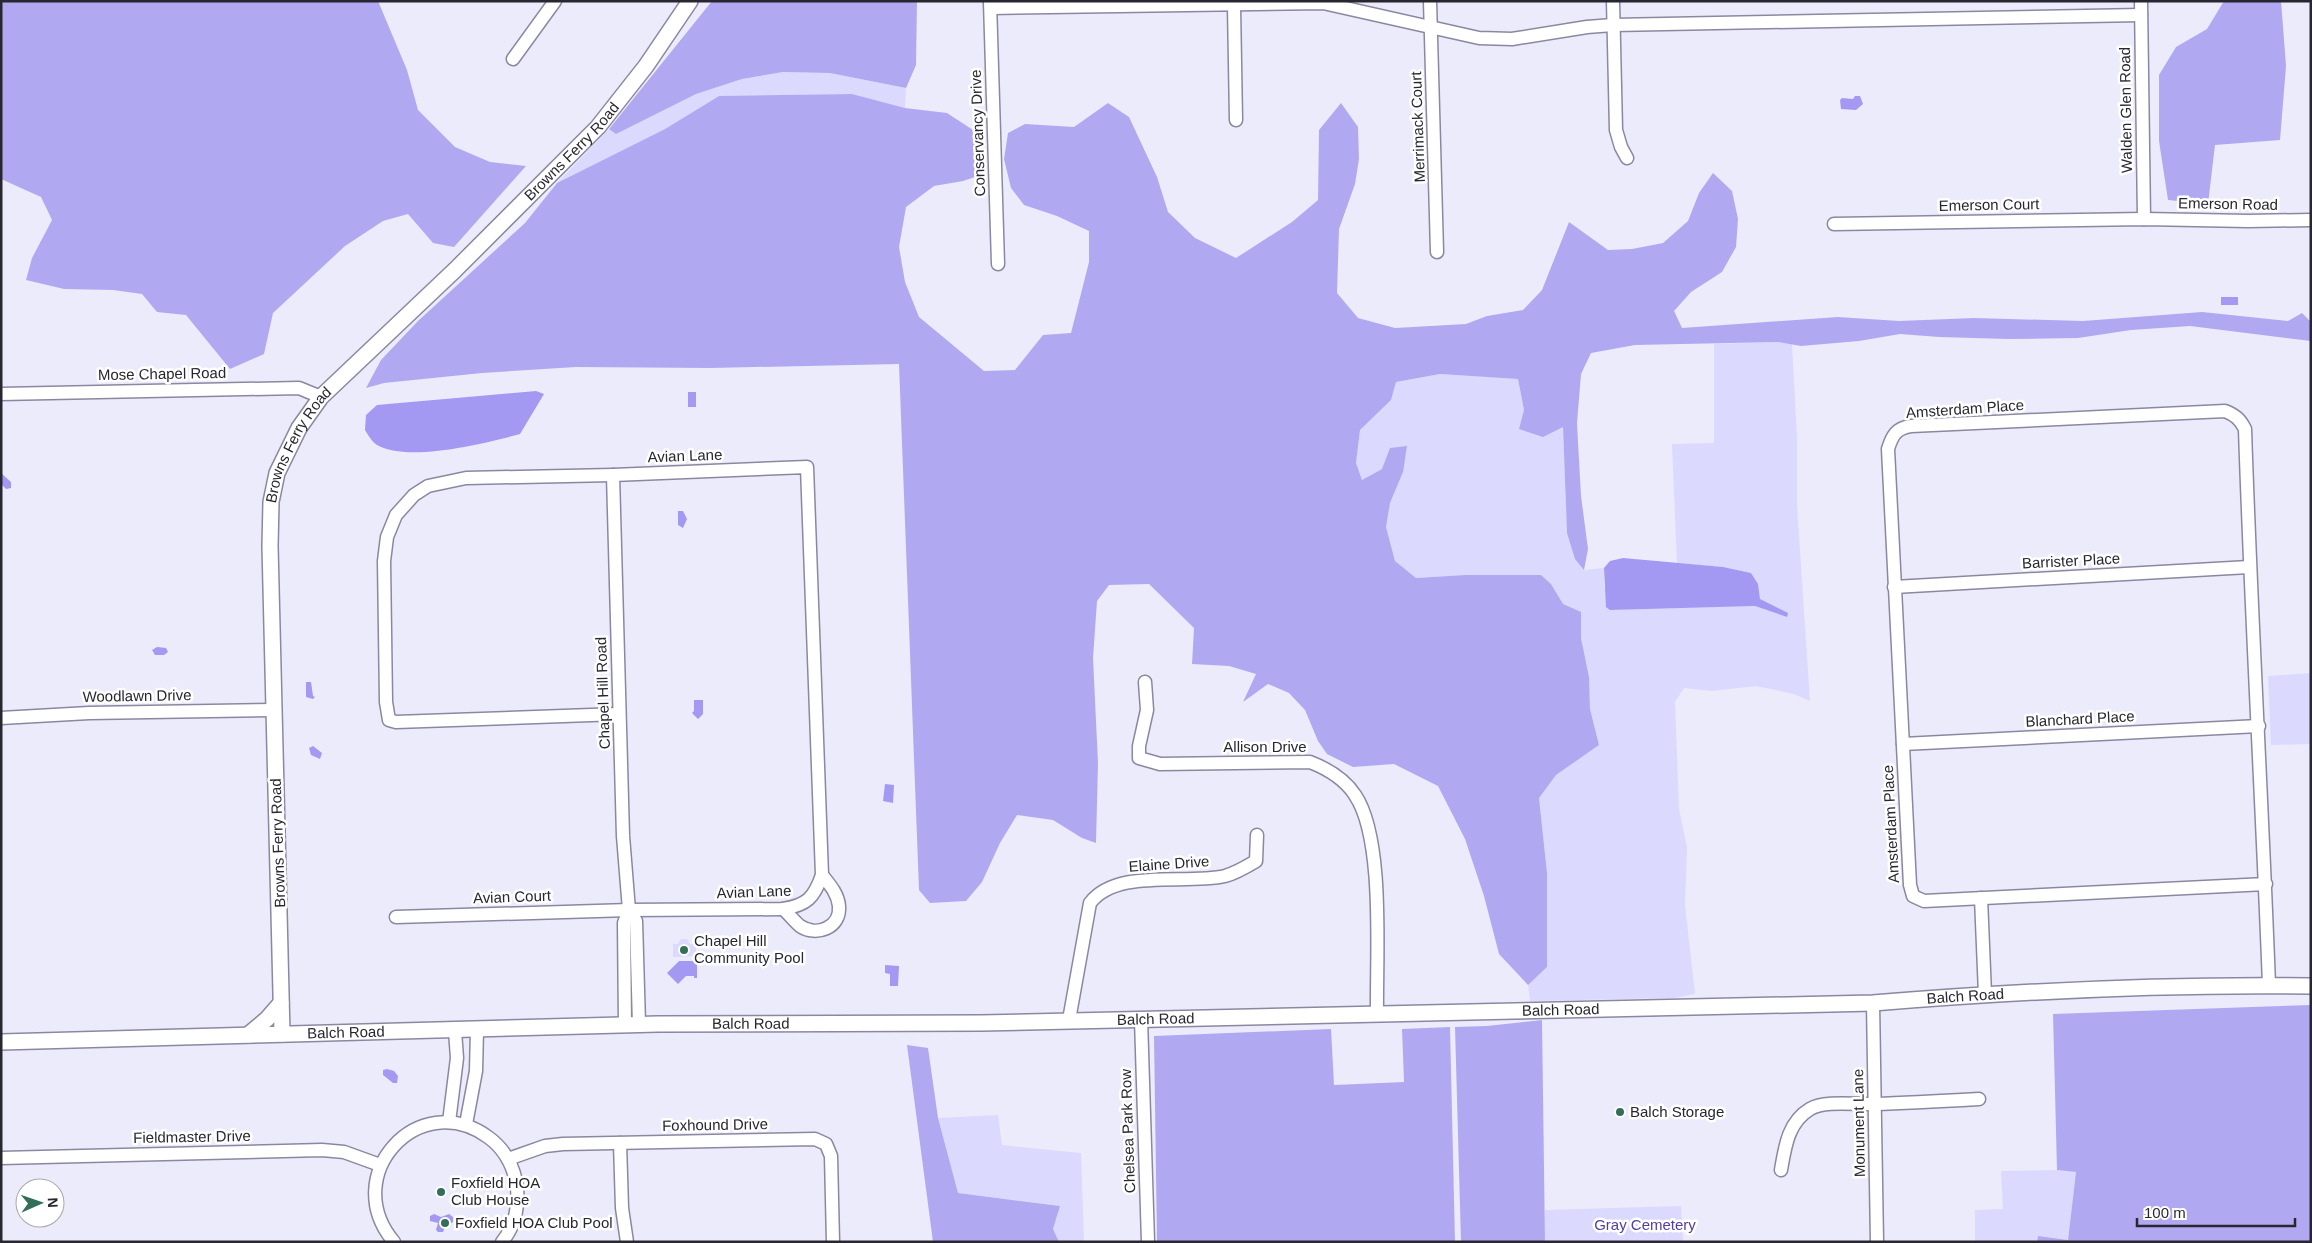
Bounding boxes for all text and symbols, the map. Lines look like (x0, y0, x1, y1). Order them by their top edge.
street label: Walden Glen Road (2116, 47, 2135, 173)
street label: Conservancy Drive (967, 69, 988, 197)
street label: Merrimack Court (1407, 71, 1428, 183)
street label: Browns Ferry Road (521, 99, 622, 204)
street label: Emerson Road (2178, 194, 2278, 213)
street label: Emerson Court (1938, 195, 2040, 214)
street label: Mose Chapel Road (98, 364, 226, 383)
street label: Browns Ferry Road (262, 383, 334, 504)
street label: Amsterdam Place (1905, 396, 2025, 421)
street label: Avian Lane (647, 446, 723, 465)
street label: Barrister Place (2021, 549, 2121, 572)
street label: Chapel Hill Road (592, 636, 613, 750)
street label: Woodlawn Drive (82, 686, 192, 705)
street label: Blanchard Place (2025, 707, 2135, 730)
street label: Allison Drive (1223, 738, 1307, 755)
street label: Amsterdam Place (1879, 764, 1902, 884)
street label: Browns Ferry Road (267, 778, 288, 908)
street label: Elaine Drive (1128, 852, 1210, 875)
street label: Avian Lane (716, 882, 792, 901)
street label: Avian Court (473, 887, 552, 906)
place label: Chapel Hill Community Pool (694, 932, 804, 966)
marker: Chapel Hill Community Pool (678, 944, 690, 956)
street label: Balch Road (1926, 985, 2004, 1007)
street label: Balch Road (1522, 1000, 1600, 1019)
street label: Balch Road (1117, 1009, 1195, 1028)
street label: Balch Road (712, 1015, 790, 1032)
street label: Balch Road (307, 1022, 385, 1042)
street label: Chelsea Park Row (1117, 1068, 1138, 1193)
street label: Monument Lane (1849, 1069, 1868, 1177)
place label: Balch Storage (1630, 1103, 1724, 1120)
marker: Balch Storage (1614, 1106, 1626, 1118)
street label: Foxhound Drive (662, 1115, 768, 1134)
street label: Fieldmaster Drive (133, 1127, 251, 1146)
place label: Foxfield HOA Club House (451, 1174, 540, 1208)
north arrow (15, 1178, 65, 1228)
marker: Foxfield HOA Club House (435, 1186, 447, 1198)
scale bar (2137, 1196, 2294, 1228)
text: N (45, 1197, 61, 1208)
text: 100 m (2144, 1204, 2186, 1221)
place label: Foxfield HOA Club Pool (455, 1214, 613, 1231)
park label: Gray Cemetery (1594, 1216, 1696, 1233)
marker: Foxfield HOA Club Pool (439, 1217, 451, 1229)

